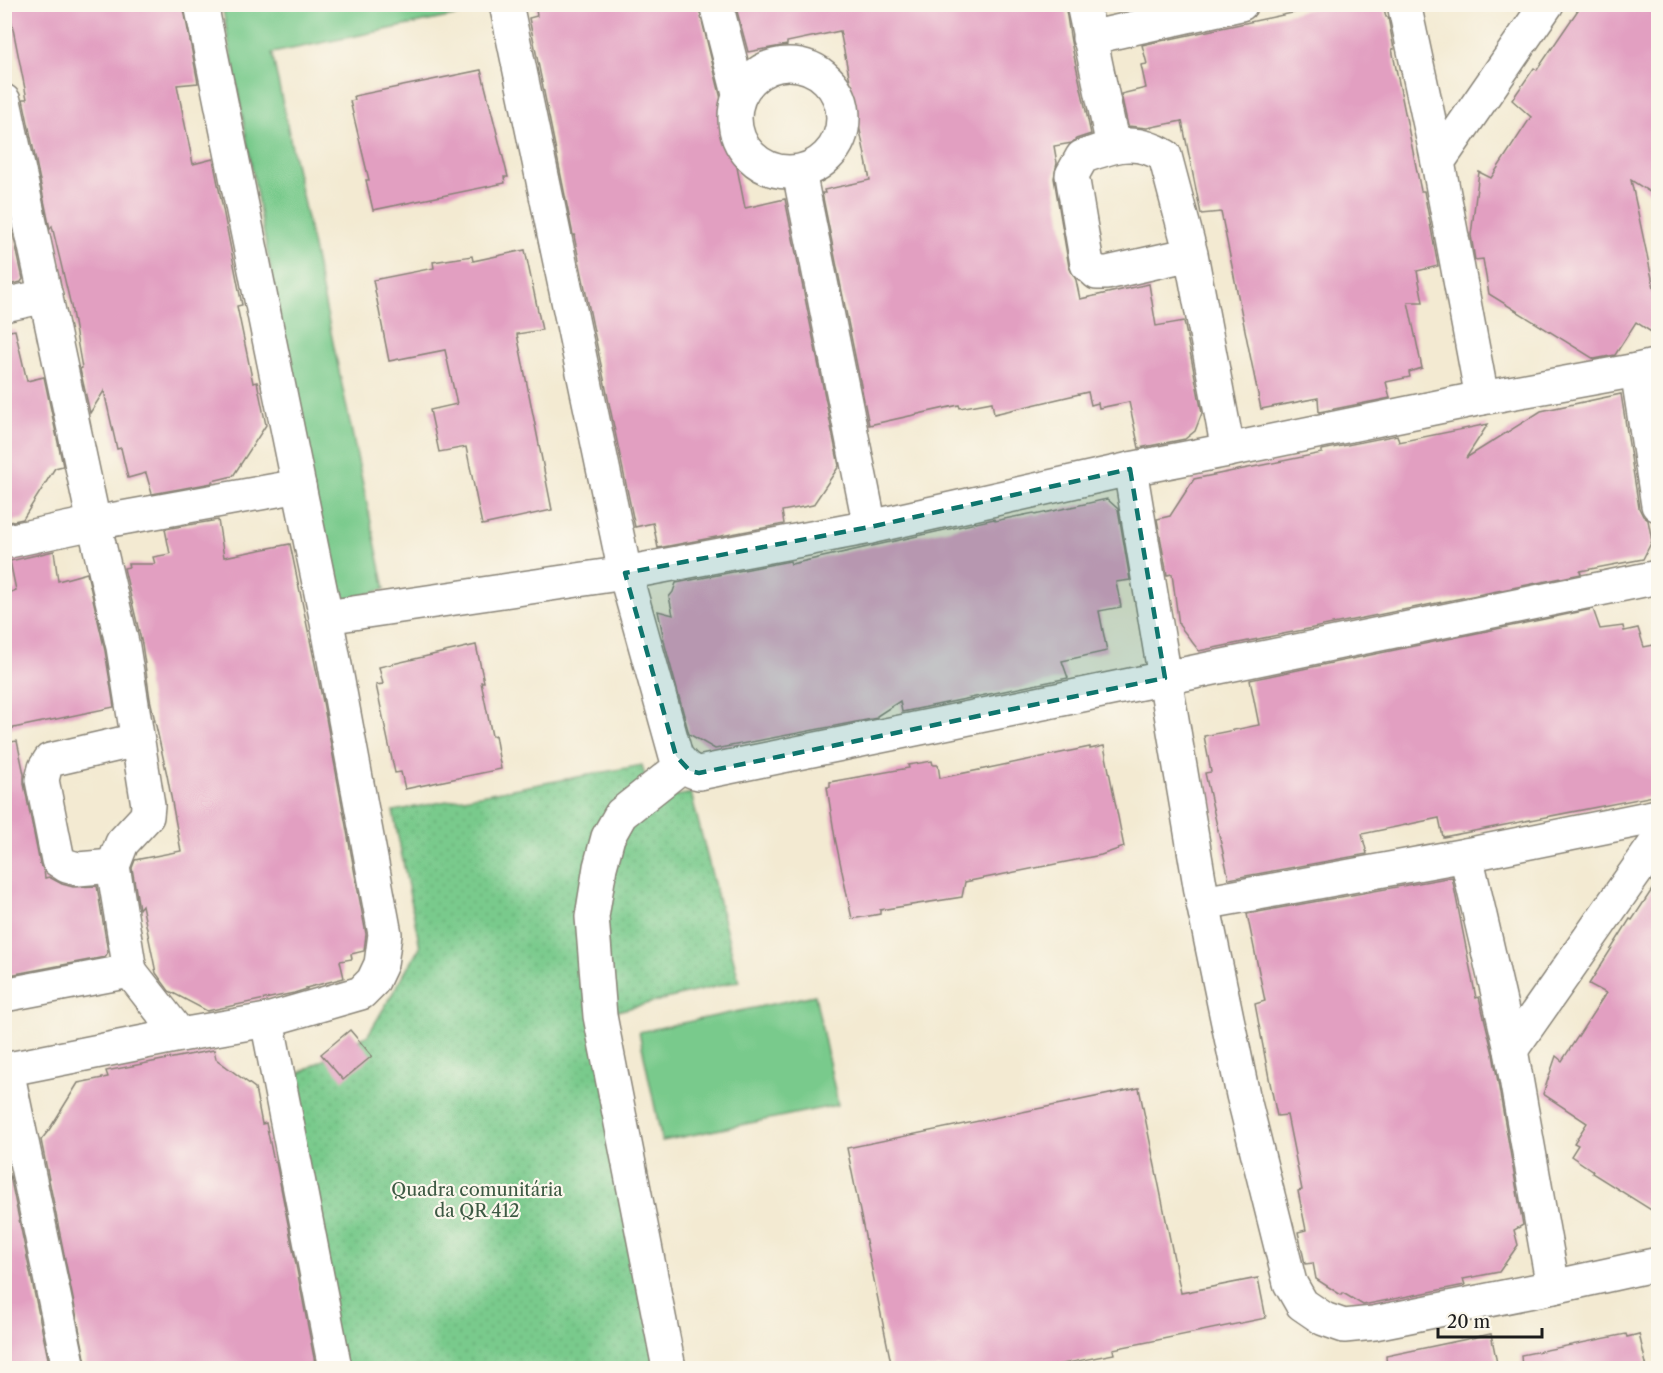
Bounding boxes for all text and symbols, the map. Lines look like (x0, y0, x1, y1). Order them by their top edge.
park label: Quadra comunitária da QR 412 (391, 1179, 563, 1222)
scale bar (1438, 1301, 1542, 1339)
text: 20 m (1447, 1311, 1491, 1333)

